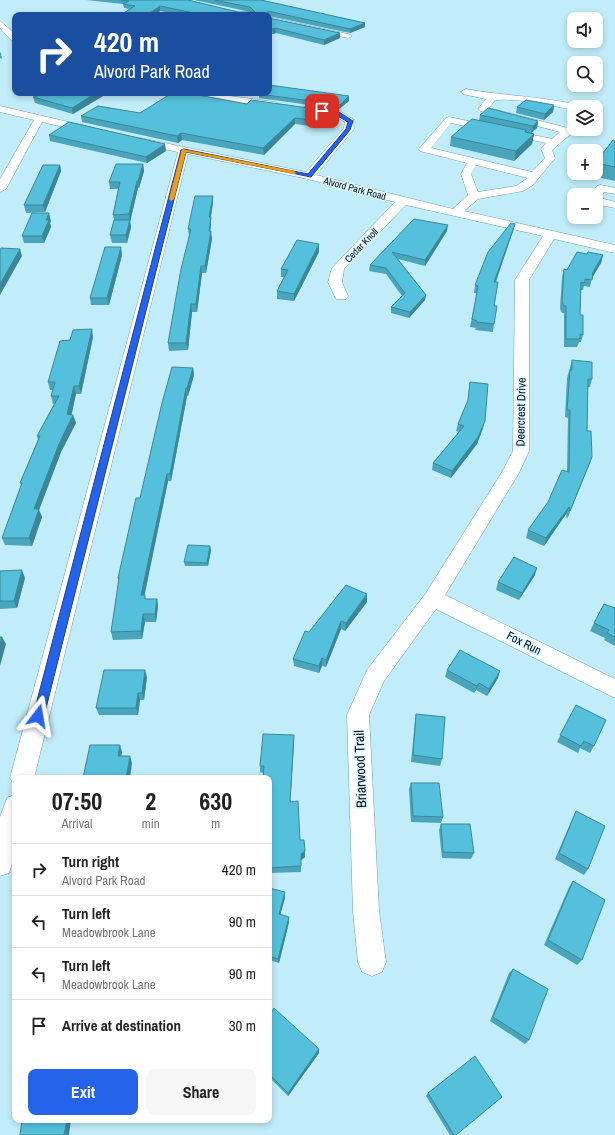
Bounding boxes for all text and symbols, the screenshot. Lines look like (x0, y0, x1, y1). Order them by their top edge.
map controls (567, 12, 603, 224)
button: sound (567, 12, 603, 48)
text: 420 m (94, 23, 159, 61)
icon: right (28, 28, 80, 80)
button: search (567, 56, 603, 92)
text: Alvord Park Road (94, 59, 210, 84)
pin (305, 94, 339, 128)
icon: arrive (311, 100, 333, 122)
button: layers (567, 100, 603, 136)
button: + (567, 144, 603, 180)
street label: Alvord Park Road (321, 174, 388, 203)
button: − (567, 188, 603, 224)
street label: Cedar Knoll (342, 225, 381, 265)
street label: Deercrest Drive (512, 377, 530, 447)
street label: Fox Run (504, 628, 544, 658)
position arrow (17, 695, 59, 737)
street label: Briarwood Trail (350, 730, 370, 808)
text: 07:50 (52, 785, 102, 817)
text: 2 (145, 785, 156, 817)
text: 630 (199, 785, 232, 817)
text: Arrival (62, 815, 92, 832)
text: min (142, 815, 160, 832)
text: m (211, 815, 220, 832)
text: Turn right (62, 851, 119, 872)
icon: right (28, 859, 50, 881)
text: 420 m (222, 859, 256, 880)
text: Alvord Park Road (62, 872, 146, 889)
text: Turn left (62, 903, 110, 924)
icon: left (28, 911, 50, 933)
text: 90 m (229, 911, 256, 932)
text: Meadowbrook Lane (62, 924, 156, 941)
text: Turn left (62, 955, 110, 976)
icon: left (28, 963, 50, 985)
text: 90 m (229, 963, 256, 984)
text: Meadowbrook Lane (62, 976, 156, 993)
icon: arrive (28, 1015, 50, 1037)
text: Arrive at destination (62, 1015, 181, 1036)
text: 30 m (229, 1015, 256, 1036)
button: Exit (28, 1069, 138, 1115)
button: Share (146, 1069, 256, 1115)

